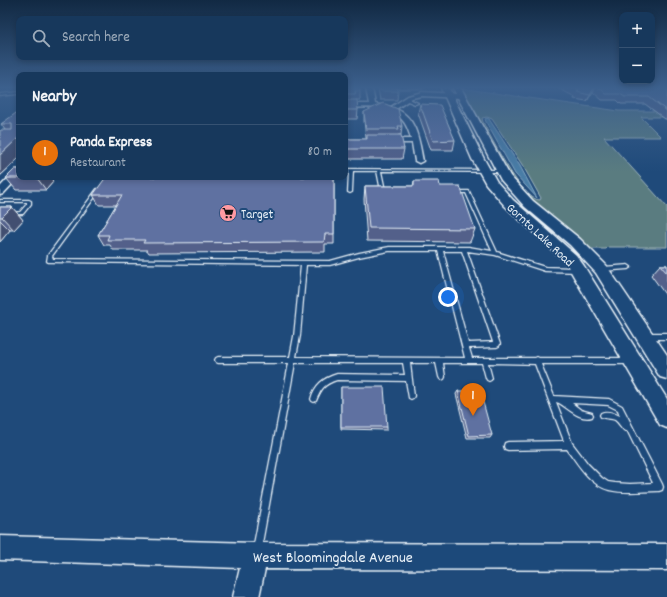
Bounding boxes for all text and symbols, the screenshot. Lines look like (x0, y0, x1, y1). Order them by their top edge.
map controls (619, 12, 655, 84)
button: + (619, 12, 655, 48)
search box (16, 16, 348, 60)
icon: search (30, 27, 52, 49)
text: Search here (62, 27, 130, 49)
button: − (619, 48, 655, 84)
text: Nearby (32, 86, 76, 110)
text: Panda Express (70, 132, 152, 154)
text: 1 (44, 143, 46, 162)
text: 80 m (308, 143, 332, 162)
text: Restaurant (70, 154, 126, 173)
street label: Gornto Lake Road (501, 199, 577, 272)
supermarket icon: Target (218, 203, 238, 223)
place label: Target (241, 206, 274, 225)
your location (438, 287, 458, 307)
pin: 1 (460, 383, 486, 416)
street label: West Bloomingdale Avenue (253, 547, 413, 570)

